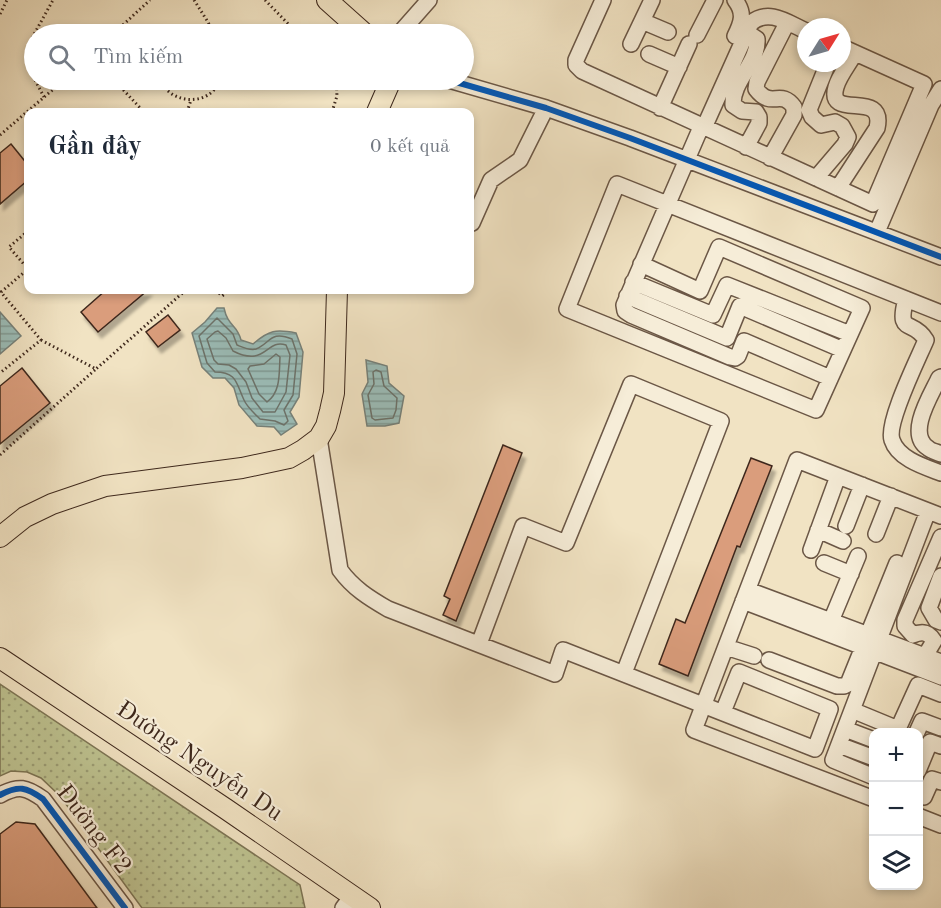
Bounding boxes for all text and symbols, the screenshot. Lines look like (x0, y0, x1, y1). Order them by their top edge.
north arrow (797, 18, 851, 72)
search box (24, 24, 474, 90)
icon: search (45, 41, 78, 74)
text: Tìm kiếm (93, 46, 183, 68)
text: Gần đây (48, 134, 142, 160)
text: 0 kết quả (370, 137, 450, 157)
street label: Đường Nguyễn Du (112, 696, 288, 826)
map controls (869, 728, 923, 890)
button: + (869, 728, 923, 782)
street label: Đường F2 (51, 781, 135, 879)
button: − (869, 782, 923, 836)
button: layers (869, 836, 923, 890)

